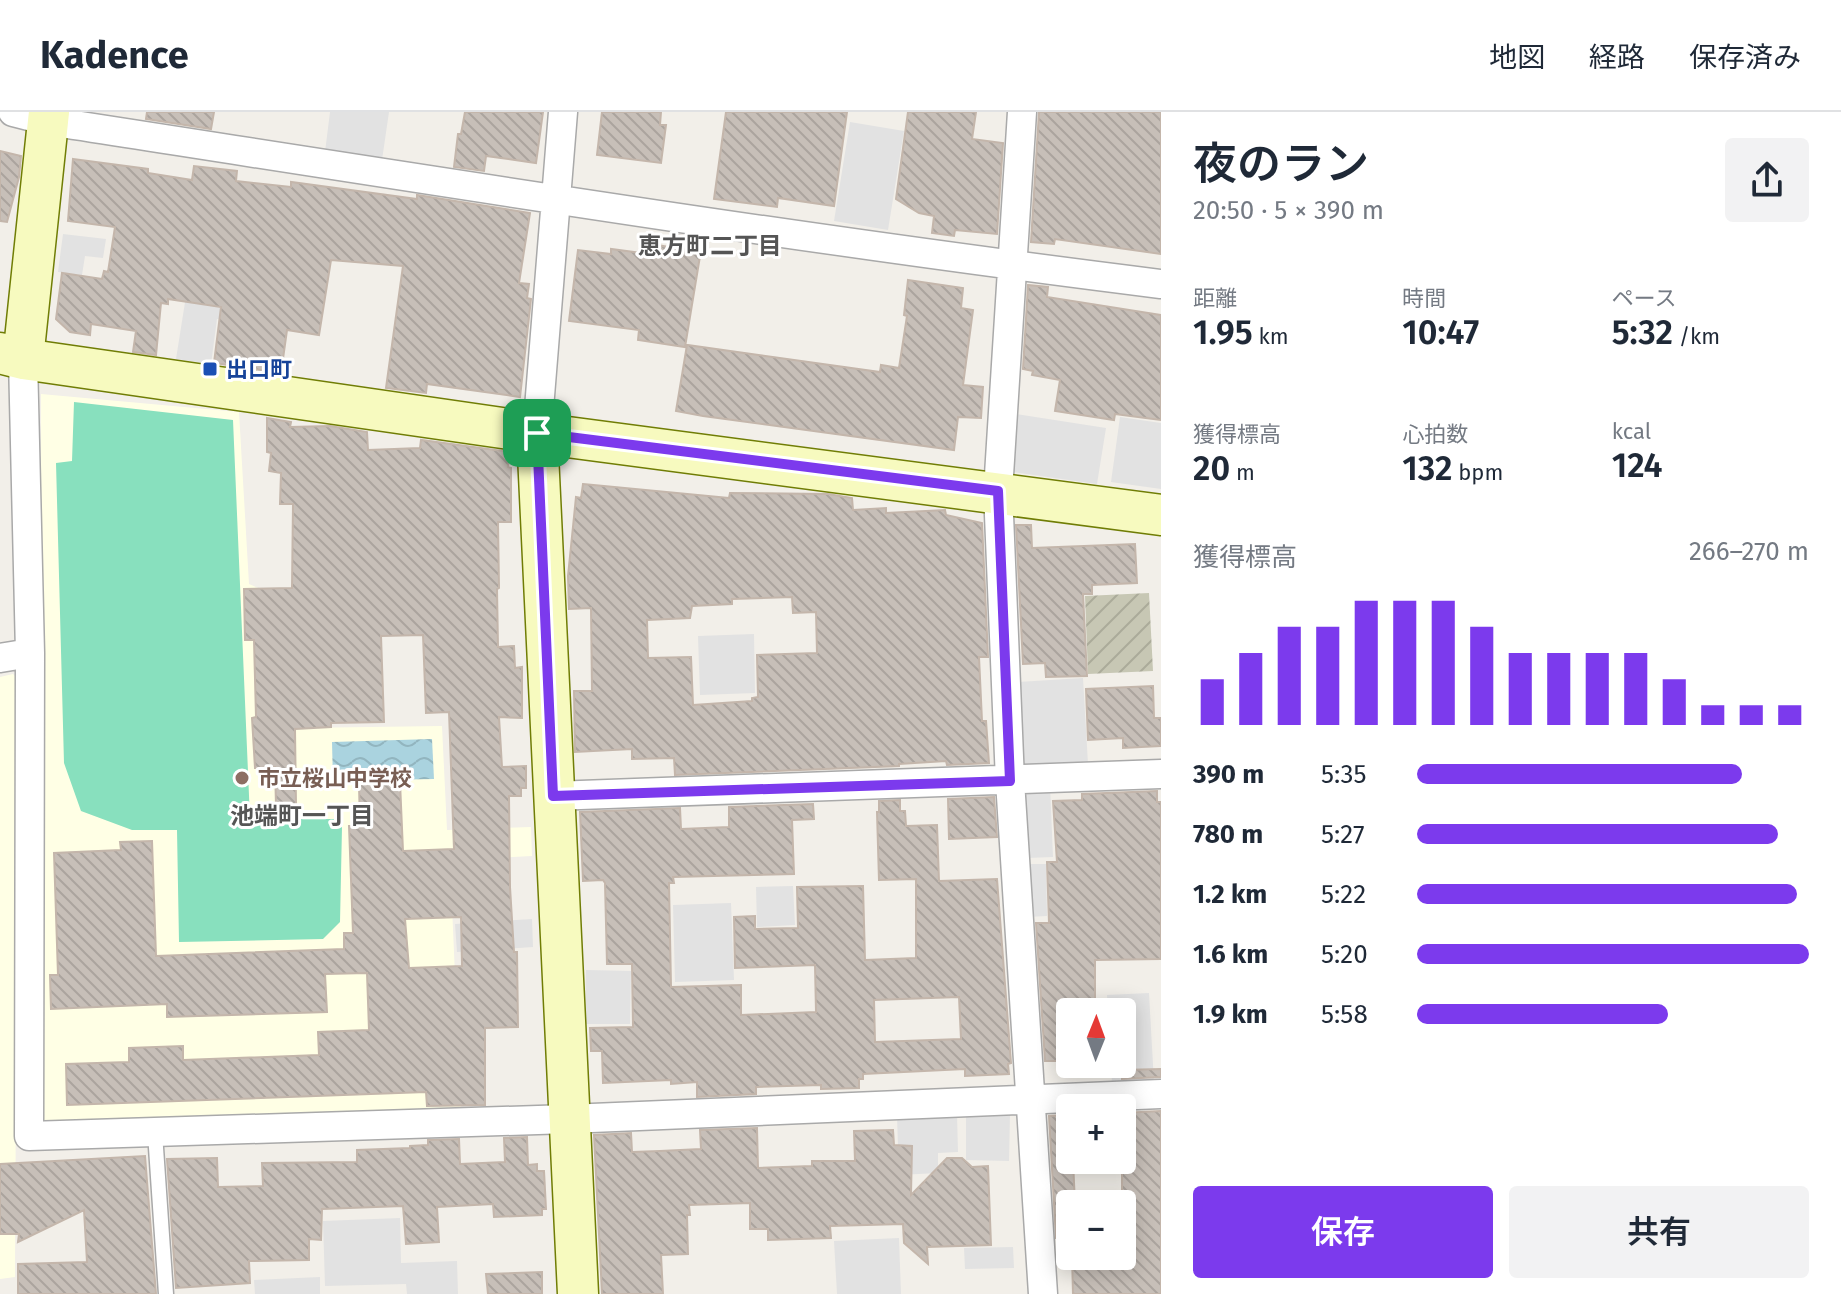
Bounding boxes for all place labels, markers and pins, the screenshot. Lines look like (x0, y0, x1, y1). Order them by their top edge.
place label: 出口町 (226, 356, 292, 383)
marker: 出口町 (201, 360, 219, 378)
pin (503, 399, 571, 467)
place label: 市立桜山中学校 (258, 765, 412, 792)
marker: 市立桜山中学校 (233, 769, 251, 787)

